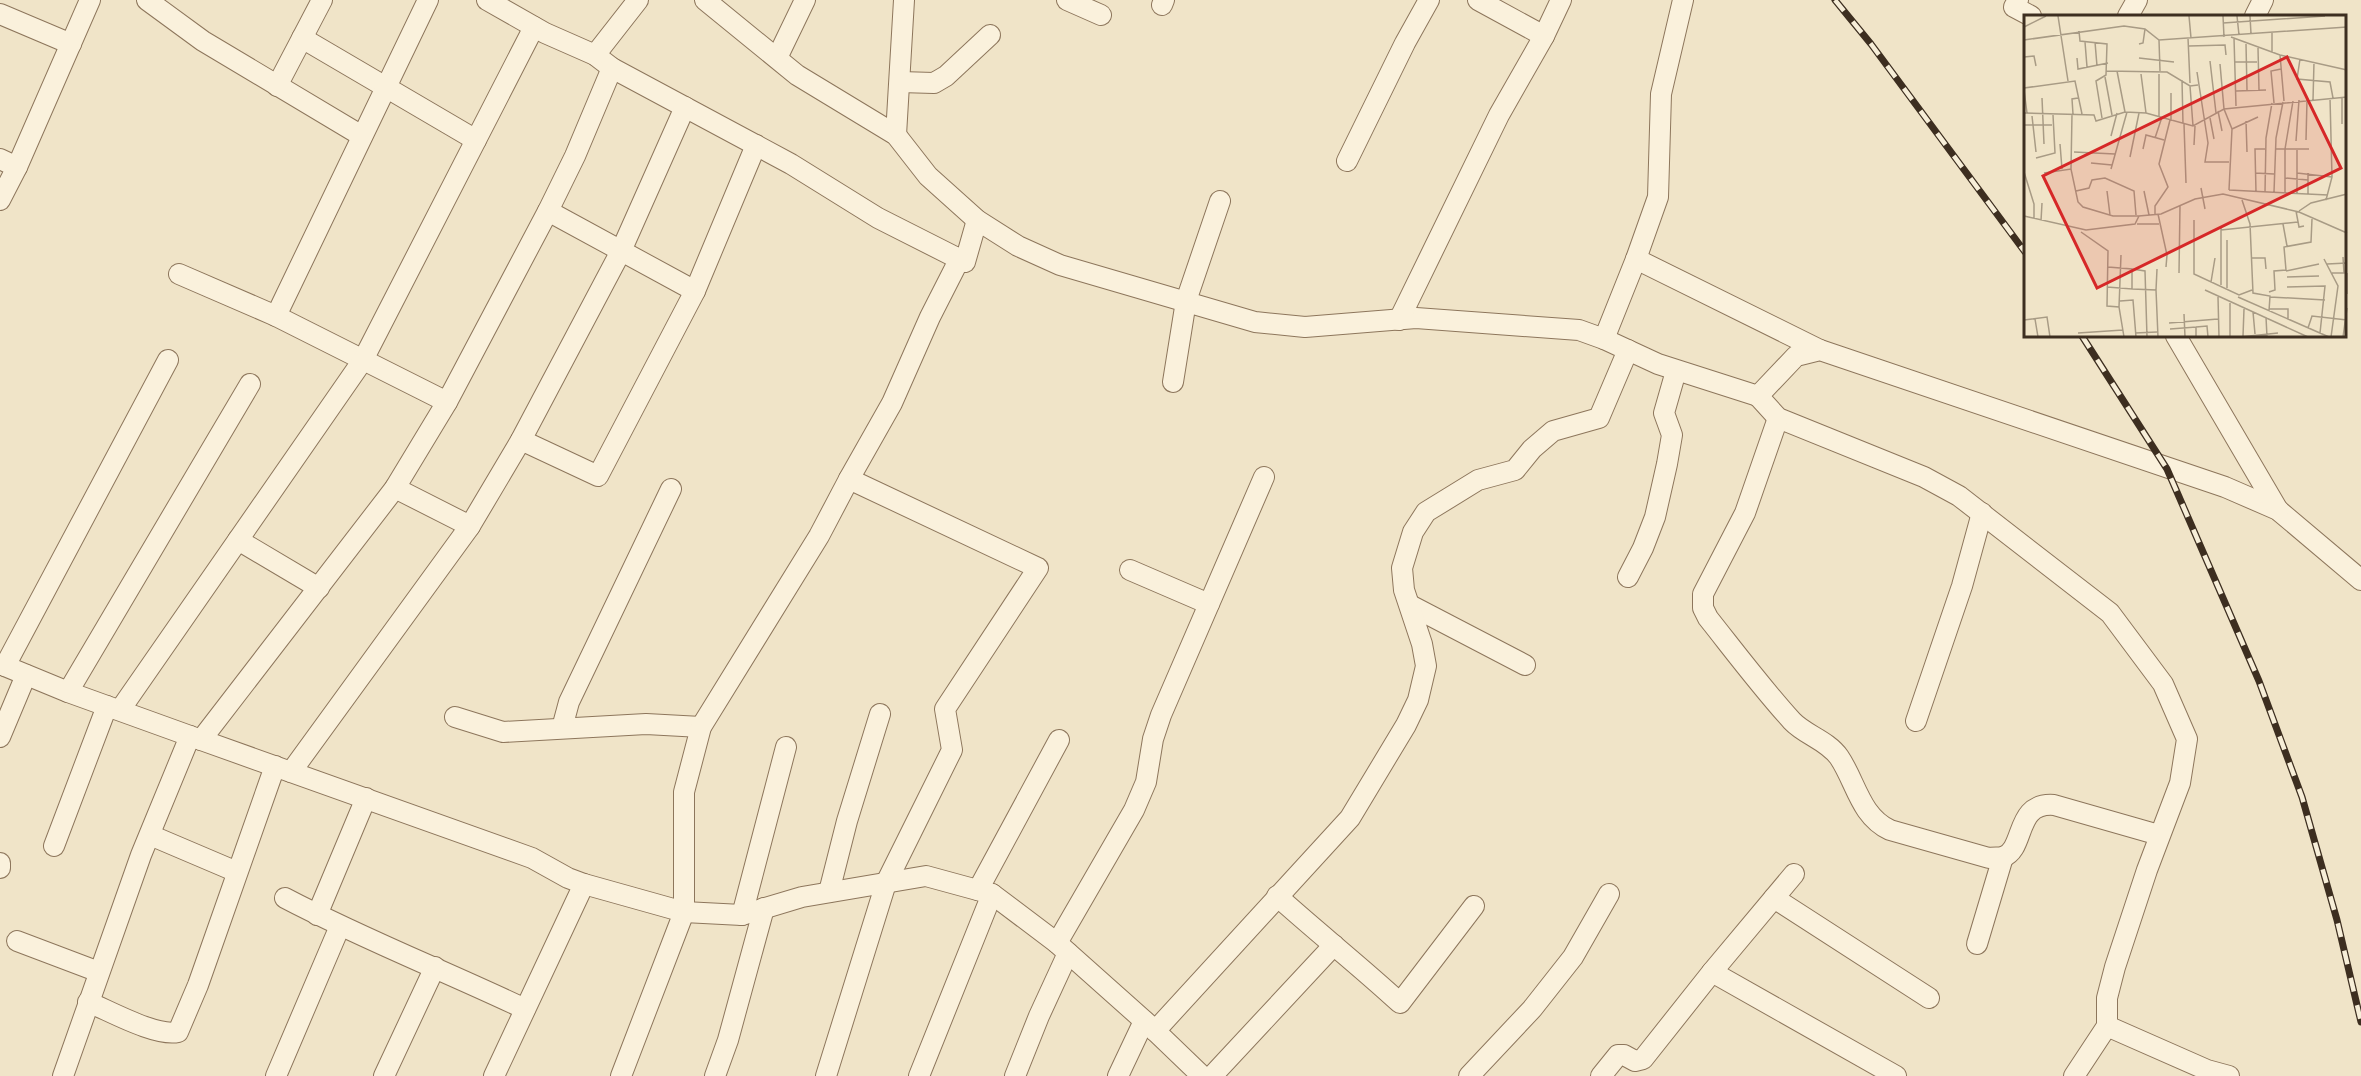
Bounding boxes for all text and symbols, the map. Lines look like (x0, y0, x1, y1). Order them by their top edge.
inset map (2024, 15, 2346, 338)

